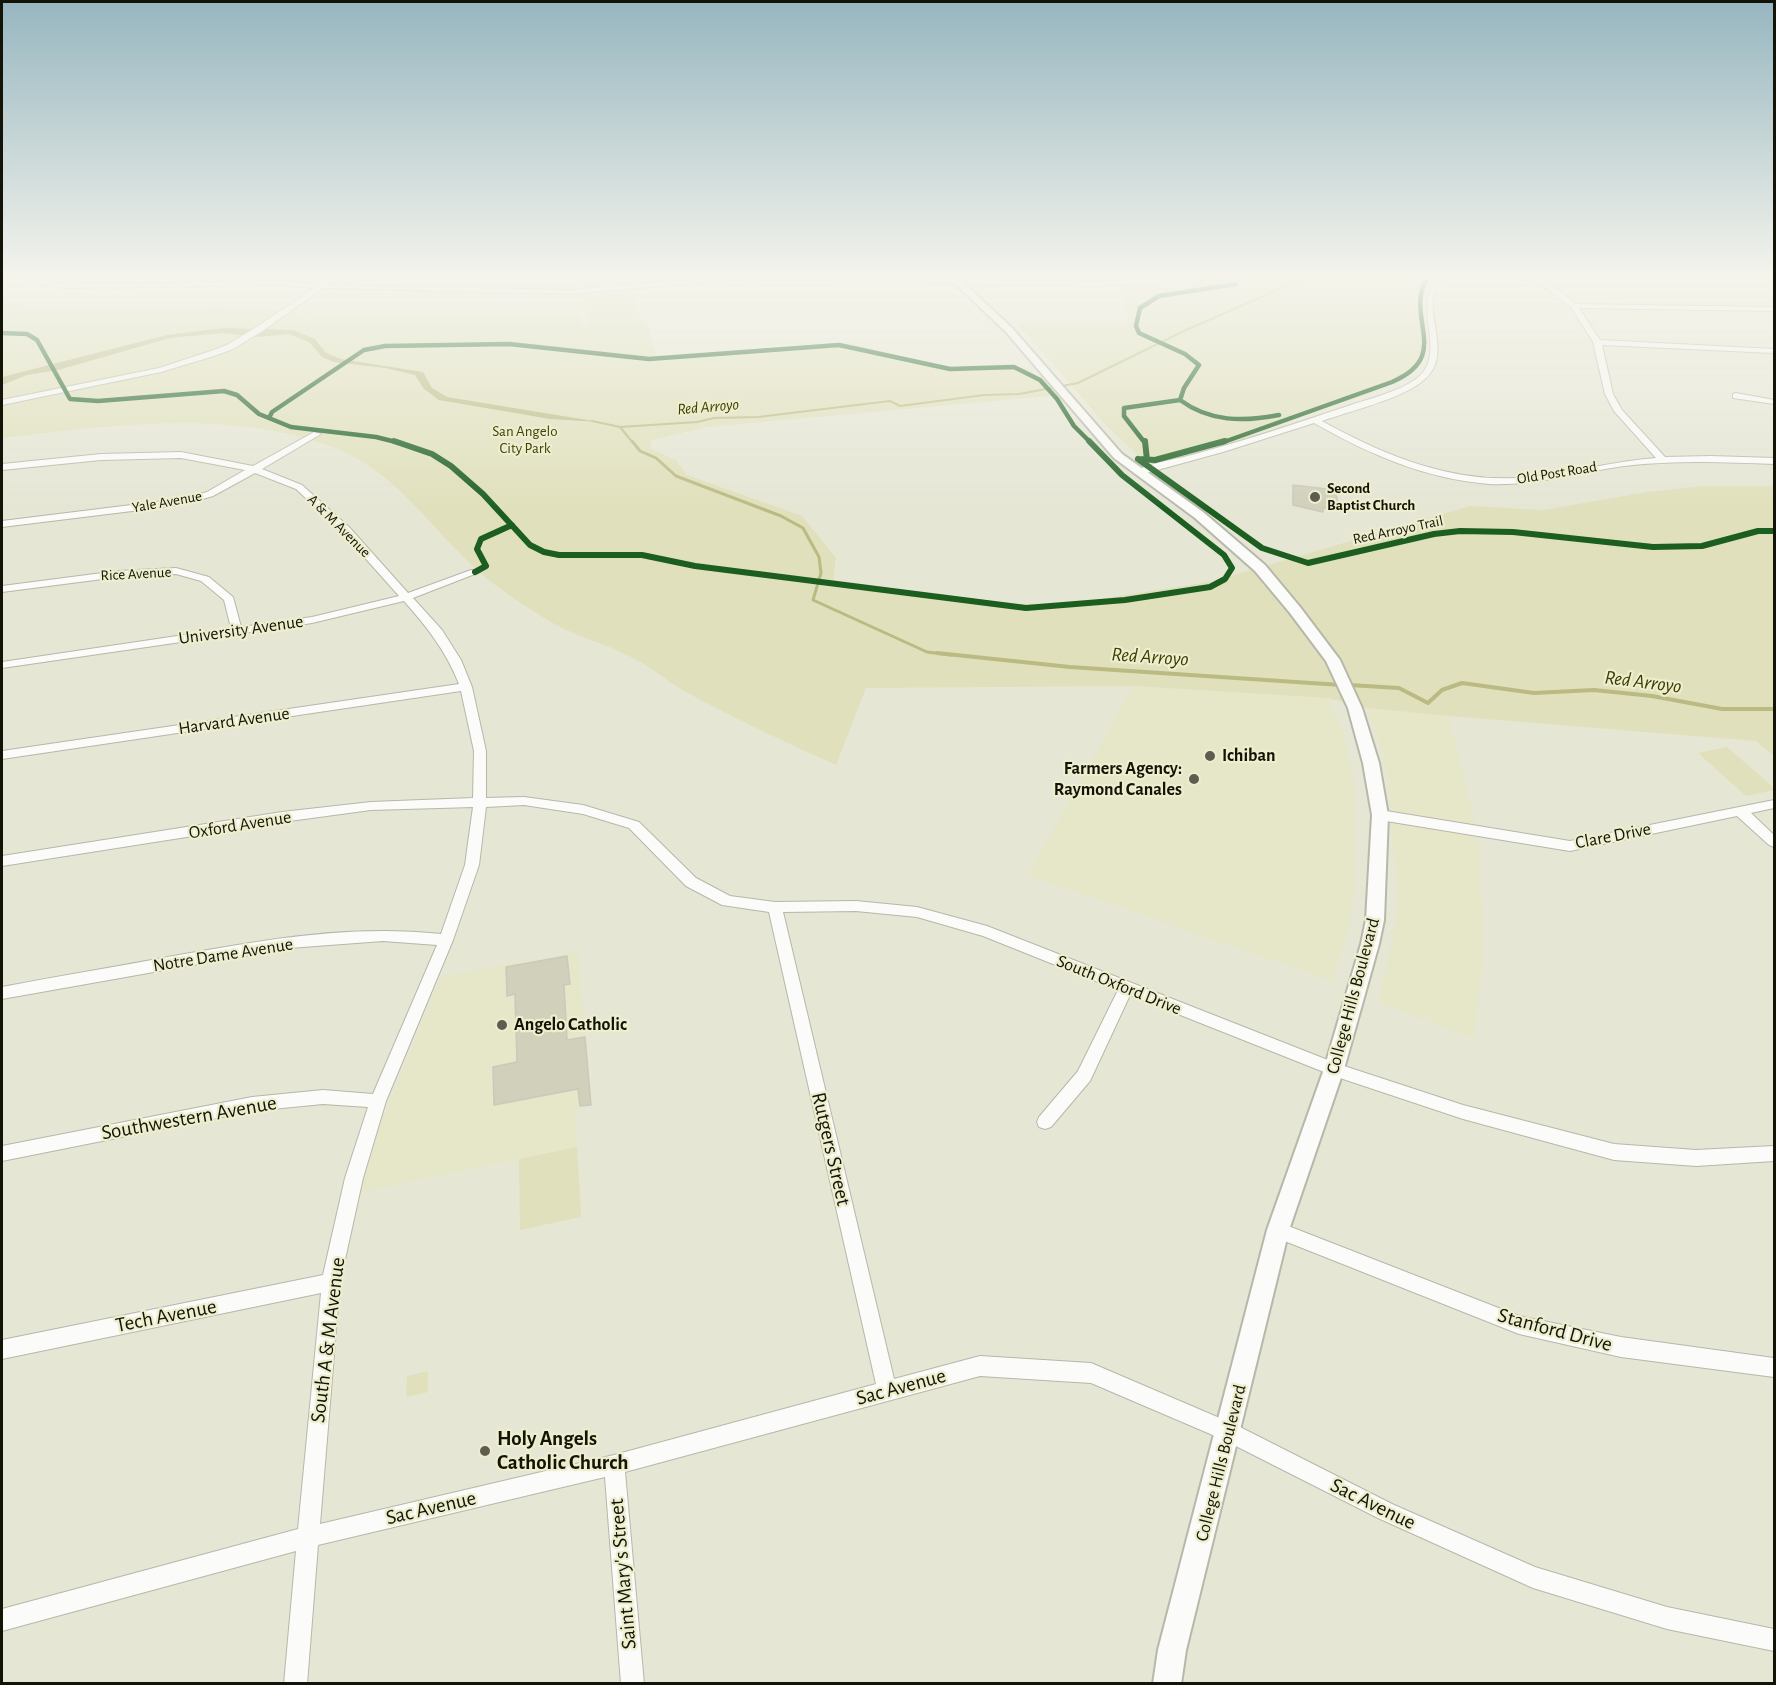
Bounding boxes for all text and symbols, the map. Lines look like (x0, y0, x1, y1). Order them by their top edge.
water label: Red Arroyo (676, 395, 740, 419)
park label: San Angelo City Park (492, 422, 558, 457)
street label: Old Post Road (1516, 458, 1598, 488)
place label: Second Baptist Church (1327, 479, 1415, 514)
street label: Yale Avenue (131, 487, 203, 517)
marker: Second Baptist Church (1308, 490, 1322, 504)
street label: A & M Avenue (304, 491, 374, 561)
street label: Red Arroyo Trail (1351, 512, 1445, 548)
street label: Rice Avenue (100, 563, 172, 585)
street label: University Avenue (177, 611, 305, 649)
water label: Red Arroyo (1111, 642, 1189, 672)
water label: Red Arroyo (1603, 665, 1683, 699)
street label: Harvard Avenue (177, 703, 291, 739)
place label: Ichiban (1222, 745, 1276, 767)
marker: Ichiban (1203, 749, 1217, 763)
place label: Farmers Agency: Raymond Canales (1054, 758, 1182, 800)
marker: Farmers Agency: Raymond Canales (1187, 772, 1201, 786)
street label: Oxford Avenue (187, 806, 293, 844)
street label: Clare Drive (1573, 818, 1653, 854)
street label: College Hills Boulevard (1322, 915, 1384, 1077)
street label: Notre Dame Avenue (151, 933, 295, 977)
street label: South Oxford Drive (1053, 950, 1185, 1020)
place label: Angelo Catholic (514, 1014, 627, 1036)
marker: Angelo Catholic (495, 1018, 509, 1032)
street label: Southwestern Avenue (99, 1090, 279, 1146)
street label: Rutgers Street (806, 1090, 856, 1208)
street label: South A & M Avenue (305, 1256, 351, 1424)
street label: Tech Avenue (113, 1294, 219, 1338)
street label: Stanford Drive (1495, 1303, 1615, 1357)
street label: Sac Avenue (853, 1363, 949, 1411)
street label: College Hills Boulevard (1191, 1382, 1251, 1544)
place label: Holy Angels Catholic Church (497, 1426, 628, 1476)
marker: Holy Angels Catholic Church (478, 1444, 492, 1458)
street label: Sac Avenue (1326, 1473, 1420, 1535)
street label: Sac Avenue (383, 1485, 479, 1531)
street label: Saint Mary's Street (604, 1498, 642, 1650)

